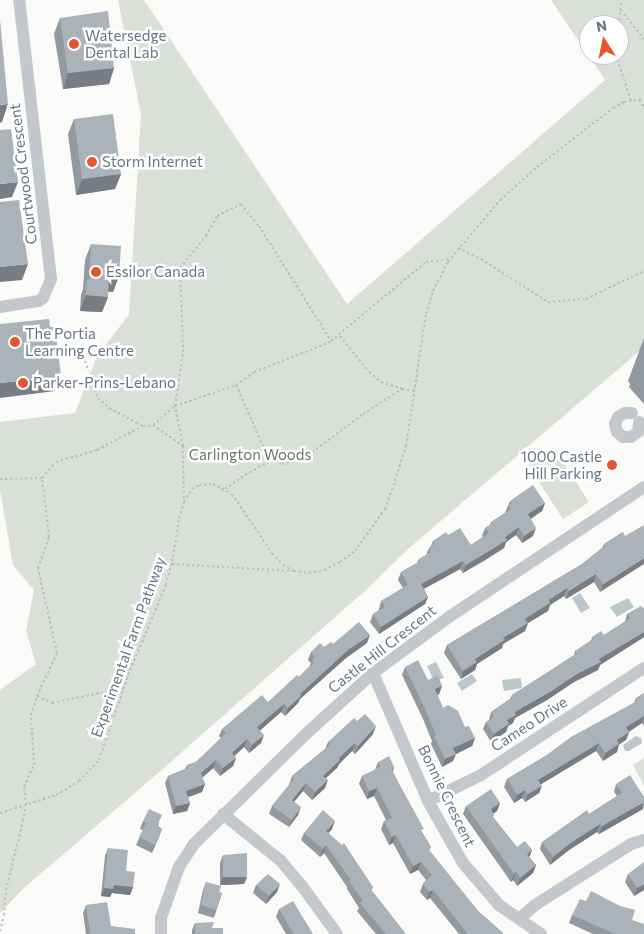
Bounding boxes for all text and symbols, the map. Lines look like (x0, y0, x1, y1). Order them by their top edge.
north arrow (579, 15, 629, 65)
text: N (595, 16, 608, 35)
place label: Watersedge Dental Lab (85, 26, 166, 61)
marker: Watersedge Dental Lab (67, 37, 81, 51)
street label: Courtwood Crescent (5, 103, 41, 245)
place label: Storm Internet (102, 153, 203, 171)
marker: Storm Internet (86, 156, 98, 168)
place label: Essilor Canada (106, 263, 205, 281)
marker: Essilor Canada (90, 266, 102, 278)
place label: The Portia Learning Centre (25, 324, 134, 359)
marker: The Portia Learning Centre (9, 336, 21, 348)
place label: Parker-Prins-Lebano (33, 374, 176, 392)
marker: Parker-Prins-Lebano (17, 377, 29, 389)
park label: Carlington Woods (189, 446, 311, 464)
place label: 1000 Castle Hill Parking (521, 447, 602, 482)
marker: 1000 Castle Hill Parking (606, 459, 618, 471)
street label: Experimental Farm Pathway (87, 554, 169, 740)
street label: Castle Hill Crescent (324, 601, 440, 697)
street label: Cameo Drive (488, 693, 570, 755)
street label: Bonnie Crescent (415, 742, 479, 850)

